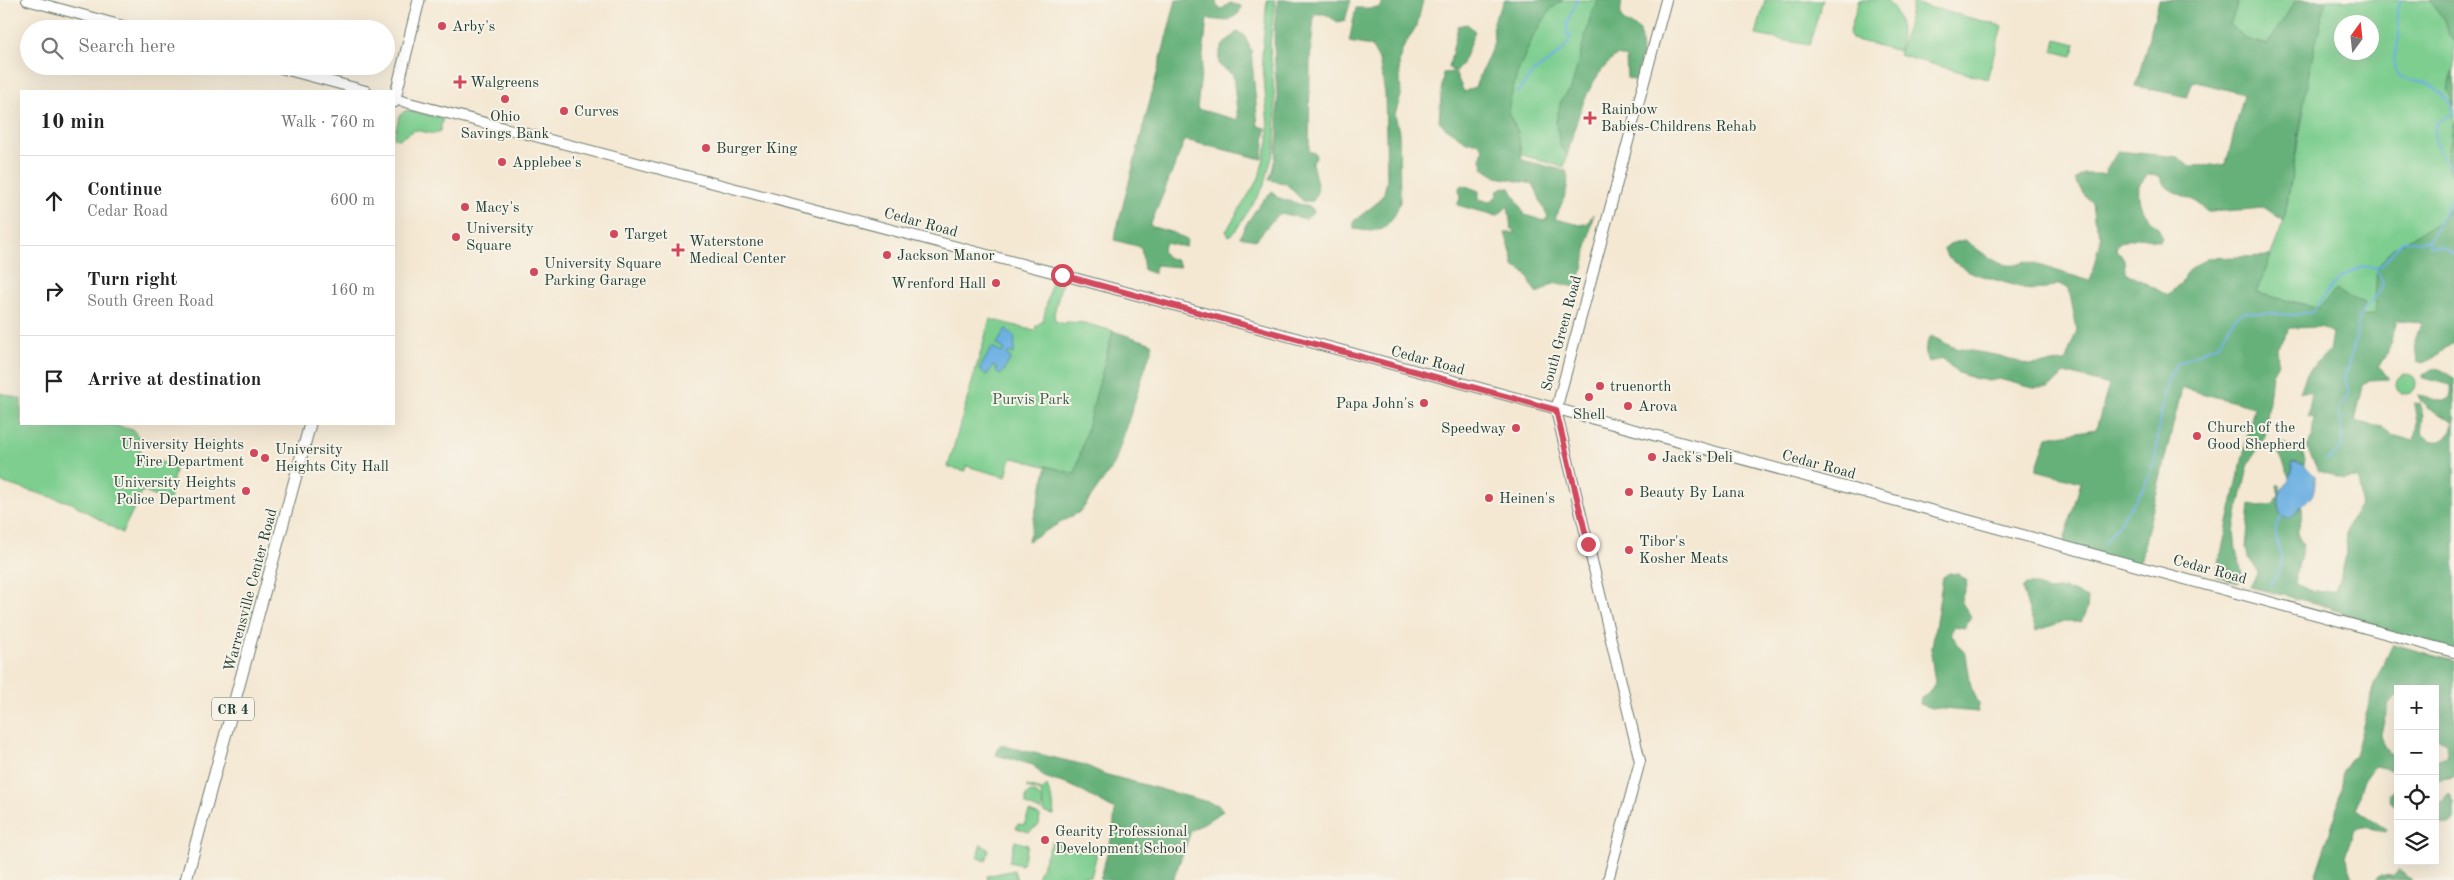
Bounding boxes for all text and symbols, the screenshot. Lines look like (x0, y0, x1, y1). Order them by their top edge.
north arrow (2334, 15, 2379, 60)
search box (20, 20, 395, 75)
marker: Arby's (436, 20, 448, 32)
place label: Arby's (452, 20, 495, 35)
icon: search (38, 34, 66, 62)
text: Search here (78, 38, 175, 57)
marker: Walgreens (454, 76, 466, 88)
place label: Walgreens (470, 76, 539, 91)
marker: Ohio Savings Bank (499, 93, 511, 105)
place label: Rainbow Babies-Childrens Rehab (1601, 103, 1756, 135)
marker: Curves (558, 105, 570, 117)
place label: Curves (574, 105, 619, 120)
place label: Ohio Savings Bank (461, 110, 550, 142)
marker: Rainbow Babies-Childrens Rehab (1583, 111, 1597, 125)
text: 10 min (40, 112, 105, 133)
text: Walk · 760 m (280, 115, 375, 131)
marker: Burger King (700, 142, 712, 154)
place label: Burger King (716, 142, 797, 157)
marker: Applebee's (496, 156, 508, 168)
place label: Applebee's (512, 156, 582, 171)
text: Continue (87, 181, 162, 200)
icon: ahead (40, 187, 68, 215)
text: 600 m (330, 193, 375, 209)
marker: Macy's (459, 201, 471, 213)
place label: Macy's (475, 201, 520, 216)
text: Cedar Road (87, 204, 168, 220)
street label: Cedar Road (882, 206, 959, 241)
place label: University Square (466, 222, 534, 254)
marker: Target (608, 228, 620, 240)
place label: Target (624, 228, 668, 243)
marker: University Square (450, 231, 462, 243)
place label: Waterstone Medical Center (689, 235, 786, 267)
marker: Waterstone Medical Center (671, 243, 685, 257)
marker: Jackson Manor (881, 249, 893, 261)
place label: Jackson Manor (897, 249, 995, 264)
place label: University Square Parking Garage (544, 257, 661, 289)
route start (1051, 264, 1074, 287)
marker: University Square Parking Garage (528, 266, 540, 278)
text: Turn right (87, 271, 177, 290)
street label: South Green Road (1540, 274, 1585, 393)
icon: right (40, 277, 68, 305)
place label: Wrenford Hall (891, 277, 986, 292)
marker: Wrenford Hall (990, 277, 1002, 289)
text: 160 m (330, 283, 375, 299)
text: South Green Road (87, 294, 214, 310)
street label: Cedar Road (1389, 344, 1466, 379)
icon: arrive (40, 367, 68, 395)
text: Arrive at destination (87, 371, 261, 390)
marker: truenorth (1594, 380, 1606, 392)
place label: truenorth (1610, 380, 1671, 395)
marker: Shell (1583, 391, 1595, 403)
park label: Purvis Park (992, 393, 1070, 408)
place label: Papa John's (1336, 397, 1414, 412)
marker: Papa John's (1418, 397, 1430, 409)
marker: Arova (1622, 400, 1634, 412)
place label: Arova (1638, 400, 1678, 415)
place label: Shell (1573, 408, 1605, 423)
place label: Church of the Good Shepherd (2207, 421, 2306, 453)
place label: Speedway (1441, 422, 1506, 437)
marker: Speedway (1510, 422, 1522, 434)
marker: Church of the Good Shepherd (2191, 430, 2203, 442)
place label: University Heights Fire Department (121, 438, 244, 470)
place label: University Heights City Hall (275, 443, 389, 475)
marker: University Heights Fire Department (248, 447, 260, 459)
street label: Cedar Road (1780, 448, 1857, 483)
marker: Jack's Deli (1646, 451, 1658, 463)
place label: Jack's Deli (1662, 451, 1733, 466)
marker: University Heights City Hall (259, 452, 271, 464)
place label: University Heights Police Department (113, 476, 236, 508)
marker: University Heights Police Department (240, 485, 252, 497)
marker: Beauty By Lana (1623, 486, 1635, 498)
place label: Beauty By Lana (1639, 486, 1745, 501)
marker: Heinen's (1483, 492, 1495, 504)
place label: Heinen's (1499, 492, 1555, 507)
street label: Warrensville Center Road (222, 507, 281, 674)
route end (1577, 533, 1600, 556)
place label: Tibor's Kosher Meats (1639, 535, 1728, 567)
marker: Tibor's Kosher Meats (1623, 544, 1635, 556)
street label: Cedar Road (2171, 553, 2248, 588)
map controls (2394, 685, 2439, 865)
button: + (2394, 685, 2439, 730)
road number: CR 4 (212, 698, 254, 721)
button: − (2394, 730, 2439, 775)
button: locate (2394, 775, 2439, 820)
button: layers (2394, 820, 2439, 865)
place label: Gearity Professional Development School (1055, 825, 1187, 857)
marker: Gearity Professional Development School (1039, 834, 1051, 846)

